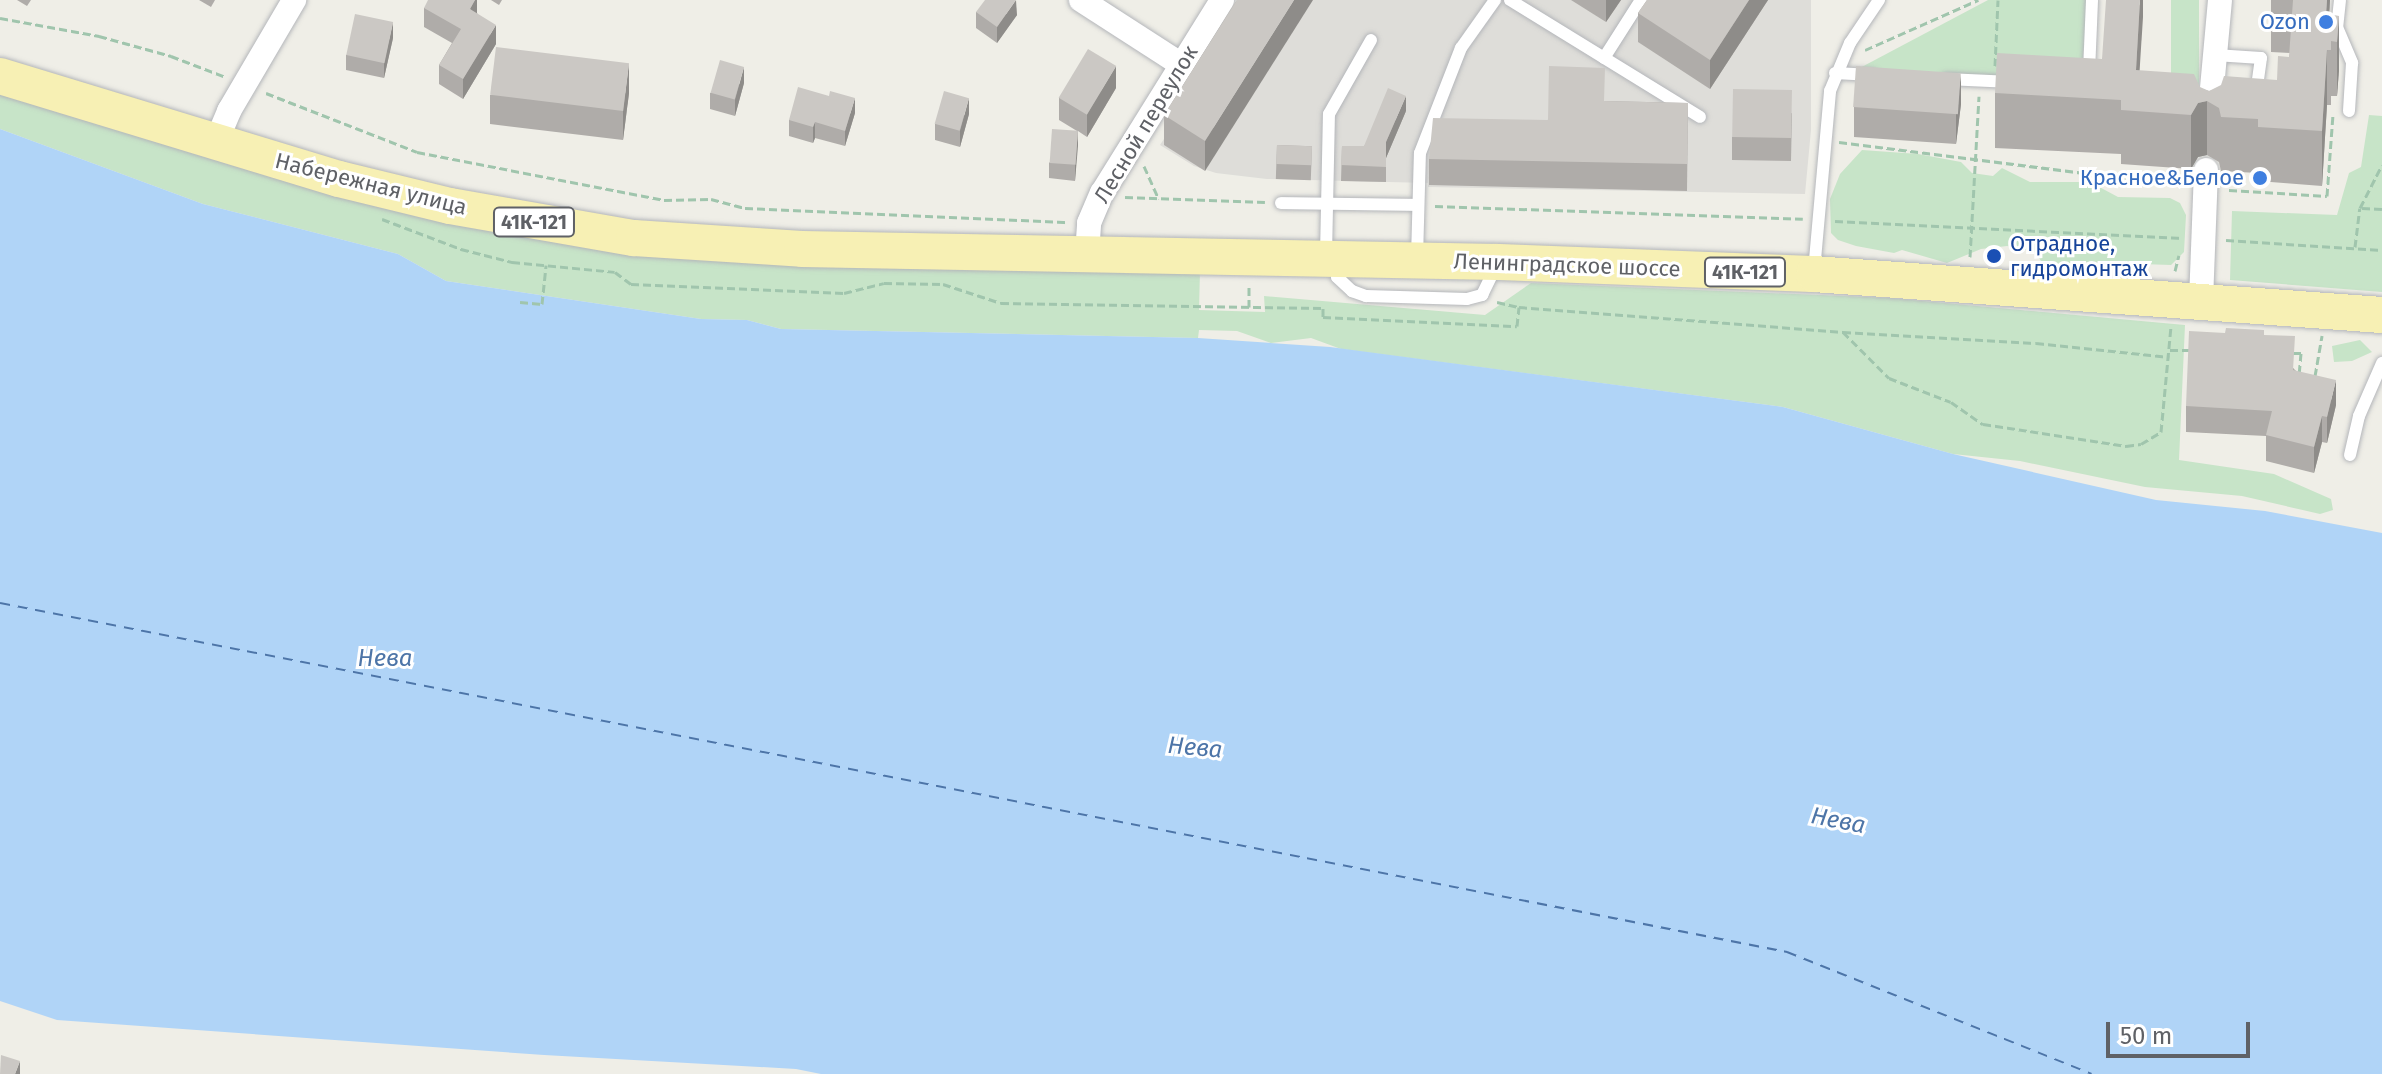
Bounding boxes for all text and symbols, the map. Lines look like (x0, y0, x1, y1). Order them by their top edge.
place label: Ozon (2260, 9, 2310, 35)
marker: Ozon (2317, 13, 2335, 31)
street label: Лесной переулок (1088, 40, 1204, 208)
street label: Набережная улица (272, 147, 470, 221)
place label: Красное&Белое (2080, 165, 2244, 191)
marker: Красное&Белое (2251, 169, 2269, 187)
road number: 41К-121 (492, 206, 576, 238)
place label: Отрадное, гидромонтаж (2010, 230, 2148, 282)
marker: Отрадное, гидромонтаж (1985, 247, 2003, 265)
street label: Ленинградское шоссе (1453, 248, 1681, 282)
road number: 41К-121 (1703, 256, 1787, 288)
water label: Нева (358, 645, 412, 673)
water label: Нева (1166, 731, 1224, 765)
water label: Нева (1808, 802, 1868, 840)
scale bar (2110, 1006, 2254, 1056)
text: 50 m (2120, 1022, 2172, 1050)

